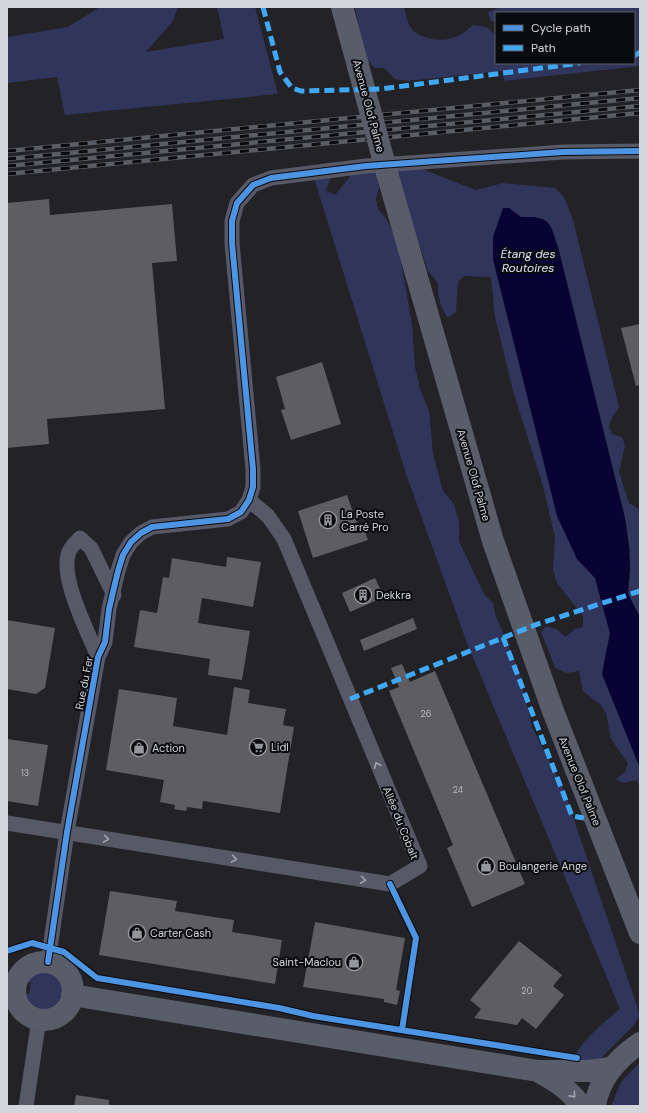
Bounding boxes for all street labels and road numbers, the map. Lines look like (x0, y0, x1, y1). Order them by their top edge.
street label: Avenue Olof Palme (350, 58, 388, 154)
street label: Avenue Olof Palme (454, 427, 494, 523)
street label: Rue du Fer (72, 655, 96, 711)
street label: Avenue Olof Palme (556, 734, 604, 828)
street label: Allée du Cobalt (380, 784, 422, 862)

